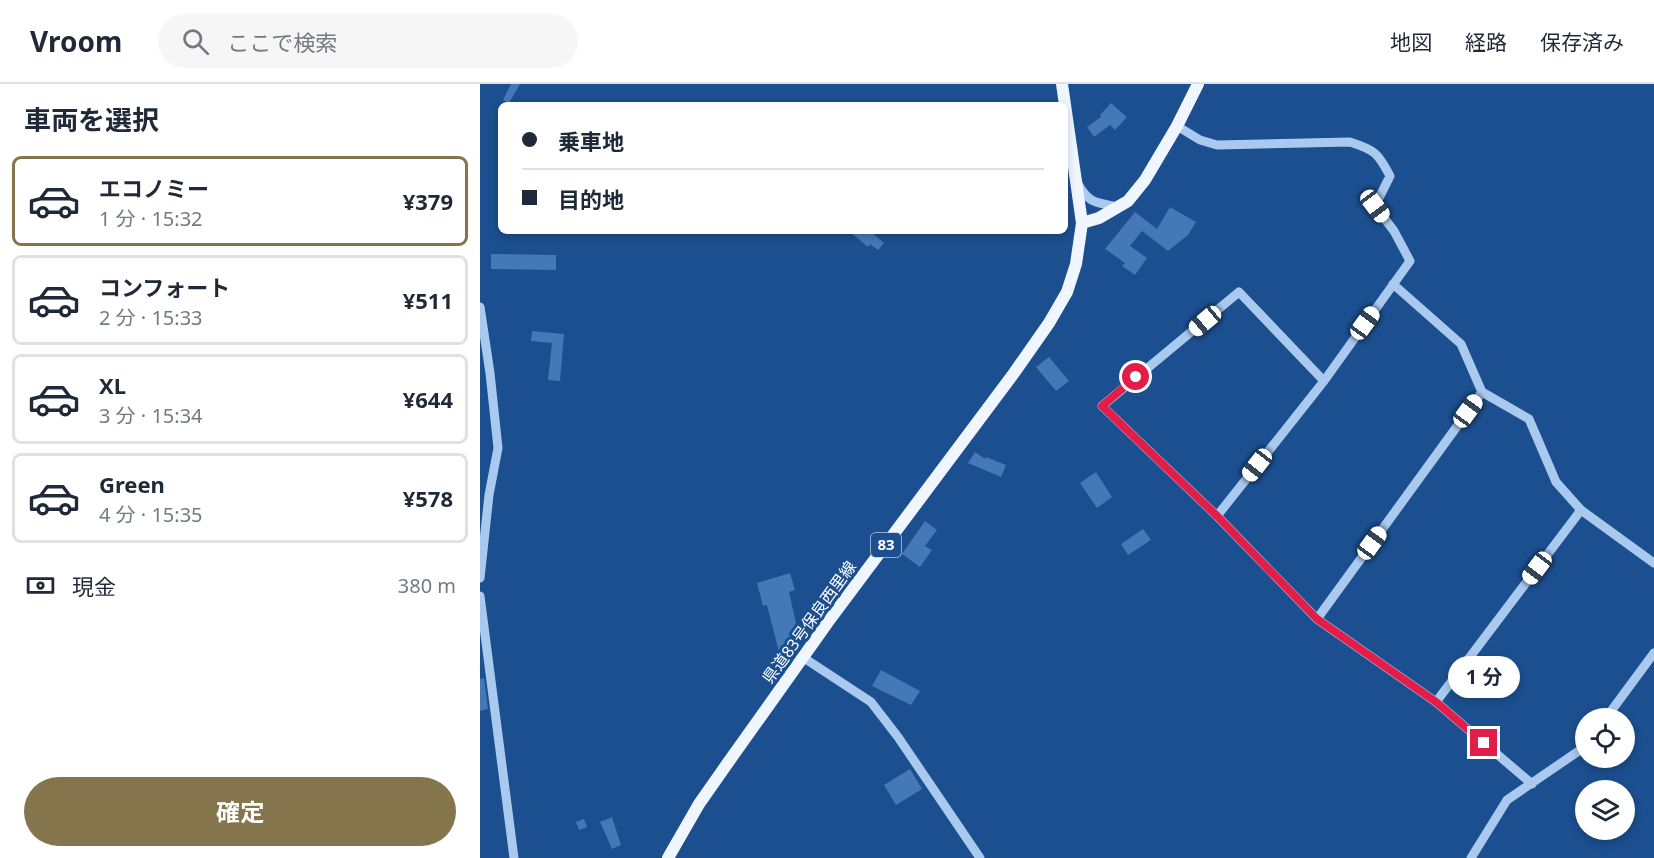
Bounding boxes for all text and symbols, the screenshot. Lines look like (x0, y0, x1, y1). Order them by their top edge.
search box (158, 14, 578, 68)
text: Vroom (30, 22, 122, 60)
icon: search (179, 25, 212, 58)
text: ここで検索 (227, 27, 337, 57)
text: 地図 (1390, 28, 1432, 56)
text: 経路 (1465, 28, 1507, 56)
text: 保存済み (1540, 28, 1624, 56)
text: 車両を選択 (24, 101, 159, 138)
text: 乗車地 (558, 126, 624, 156)
text: エコノミー (99, 173, 209, 203)
icon: car (27, 174, 81, 228)
text: 目的地 (558, 184, 624, 214)
text: ¥379 (403, 186, 453, 216)
car (1357, 186, 1393, 226)
text: 1 分 · 15:32 (99, 205, 203, 232)
text: コンフォート (99, 272, 230, 302)
icon: car (27, 273, 81, 327)
text: ¥511 (403, 285, 453, 315)
car (1185, 303, 1225, 339)
car (1347, 303, 1383, 343)
text: 2 分 · 15:33 (99, 304, 203, 331)
route start (1122, 363, 1149, 390)
text: XL (99, 370, 126, 400)
icon: car (27, 372, 81, 426)
text: ¥644 (403, 384, 453, 414)
car (1450, 391, 1486, 431)
text: 3 分 · 15:34 (99, 402, 203, 429)
car (1239, 445, 1275, 485)
text: Green (99, 469, 165, 499)
icon: car (27, 471, 81, 525)
text: ¥578 (403, 483, 453, 513)
text: 4 分 · 15:35 (99, 501, 203, 528)
car (1354, 523, 1390, 563)
road number: 83 (871, 533, 901, 557)
car (1519, 548, 1555, 588)
street label: 県道83号保良西里線 (757, 556, 861, 688)
icon: cash (24, 569, 57, 602)
text: 現金 (72, 571, 116, 601)
text: 380 m (398, 572, 456, 599)
callout: 1 分 (1448, 656, 1520, 698)
text: 1 分 (1466, 663, 1502, 690)
map controls (1575, 708, 1635, 840)
button: locate (1575, 708, 1635, 768)
route end (1470, 729, 1497, 756)
button: 確定 (24, 777, 456, 846)
button: layers (1575, 780, 1635, 840)

